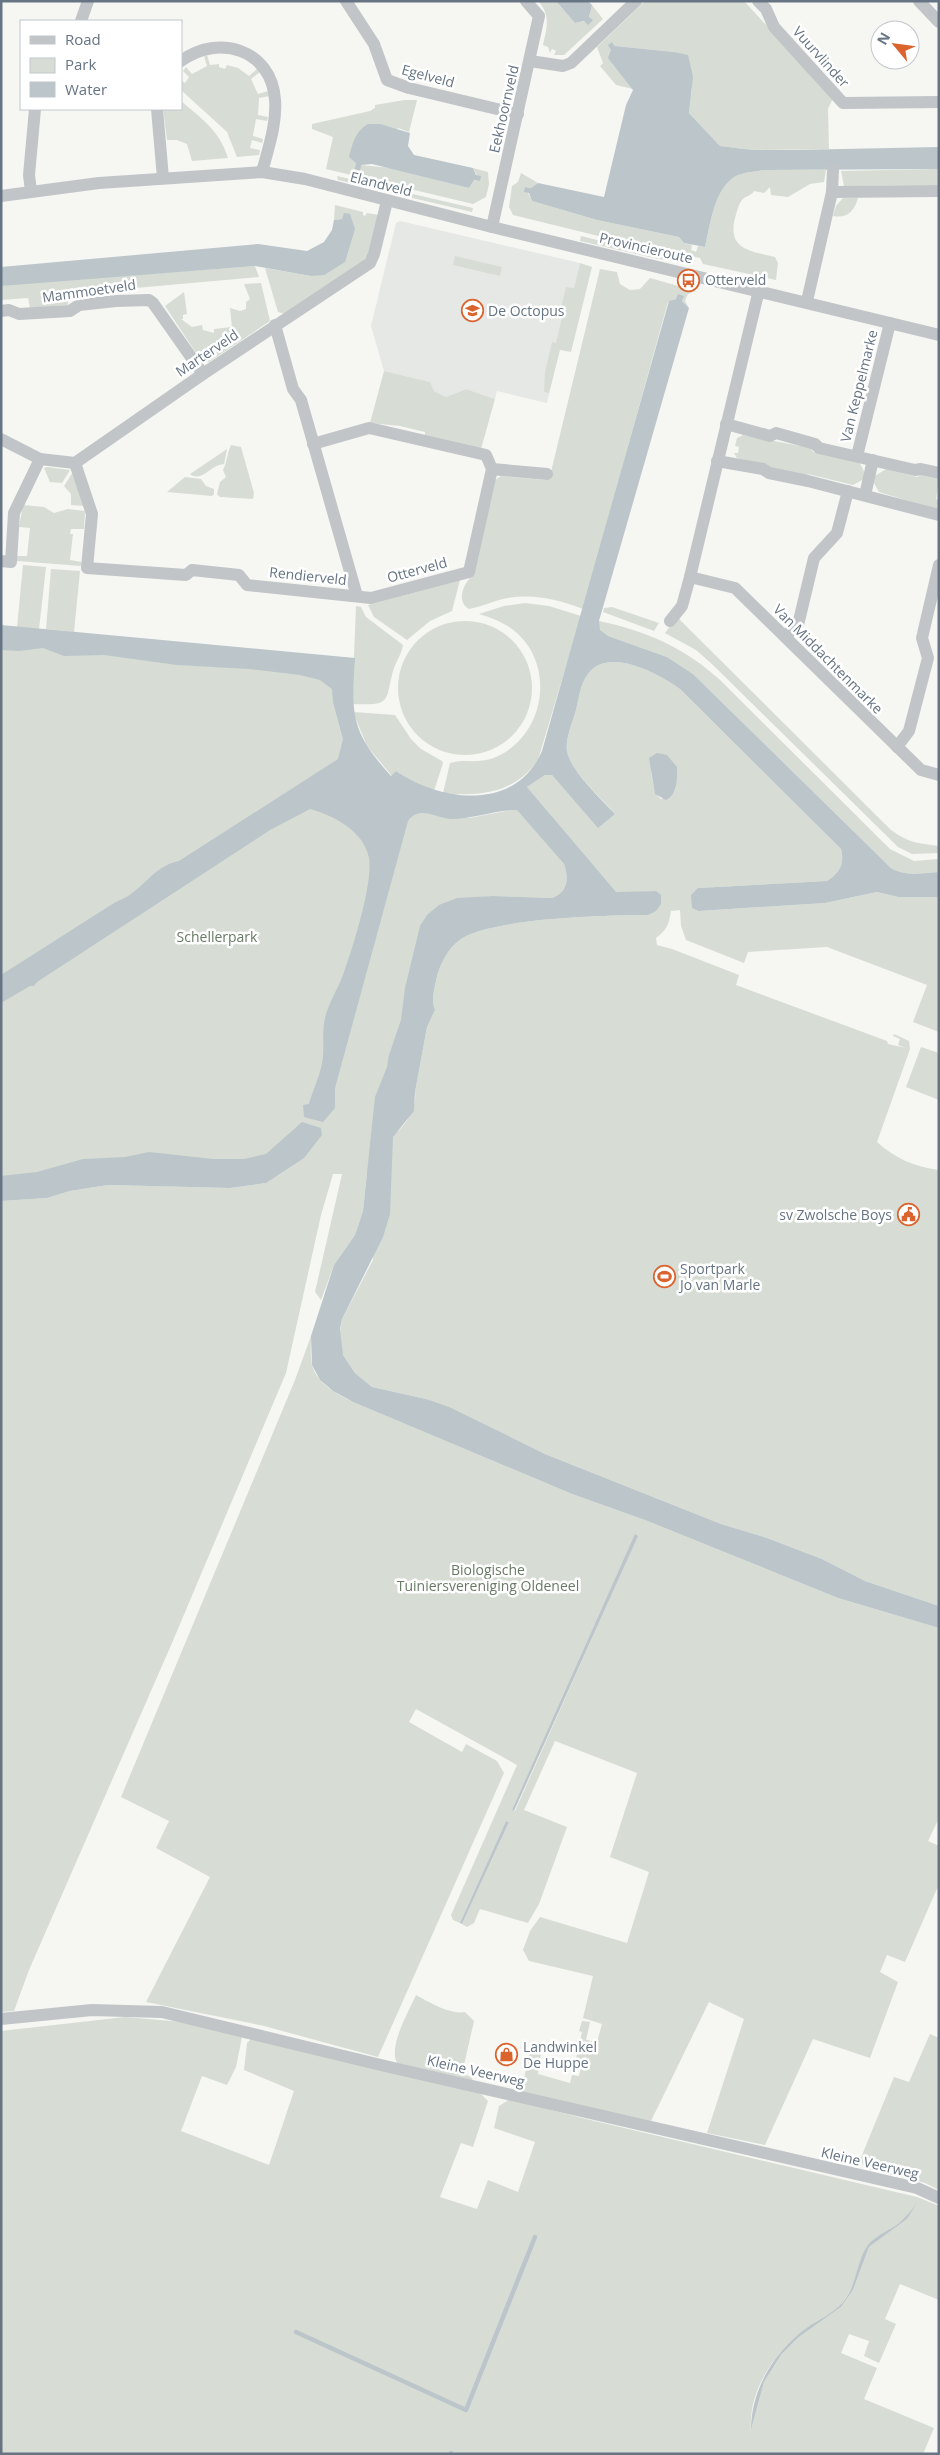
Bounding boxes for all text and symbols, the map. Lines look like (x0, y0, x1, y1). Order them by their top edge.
legend (20, 20, 182, 110)
north arrow (870, 20, 920, 70)
street label: Vuurvlinder (789, 22, 854, 91)
text: Road (65, 29, 101, 49)
text: N (872, 29, 894, 48)
text: Park (65, 54, 96, 74)
street label: Egelveld (400, 59, 457, 92)
street label: Eekhoornveld (484, 63, 523, 155)
text: Water (65, 79, 107, 99)
street label: Elandveld (348, 167, 414, 200)
street label: Provincieroute (598, 228, 695, 268)
bus stop icon: Otterveld (677, 268, 701, 292)
place label: Otterveld (705, 270, 766, 289)
street label: Mammoetveld (41, 275, 137, 306)
school or university icon: De Octopus (460, 299, 484, 323)
place label: De Octopus (488, 301, 565, 320)
street label: Marterveld (172, 325, 242, 380)
street label: Van Keppelmarke (835, 328, 882, 444)
street label: Otterveld (385, 552, 449, 587)
street label: Rendierveld (268, 562, 348, 589)
street label: Van Middachtenmarke (769, 600, 887, 718)
park label: Schellerpark (177, 927, 258, 946)
public building icon: sv Zwolsche Boys (896, 1203, 920, 1227)
place label: sv Zwolsche Boys (779, 1205, 892, 1224)
place label: Sportpark Jo van Marle (678, 1259, 760, 1294)
sports icon: Sportpark Jo van Marle (652, 1265, 676, 1289)
park label: Biologische Tuiniersvereniging Oldeneel (397, 1560, 579, 1595)
place label: Landwinkel De Huppe (523, 2037, 597, 2072)
shop icon: Landwinkel De Huppe (495, 2043, 519, 2067)
street label: Kleine Veerweg (425, 2050, 527, 2091)
street label: Kleine Veerweg (819, 2142, 921, 2183)

